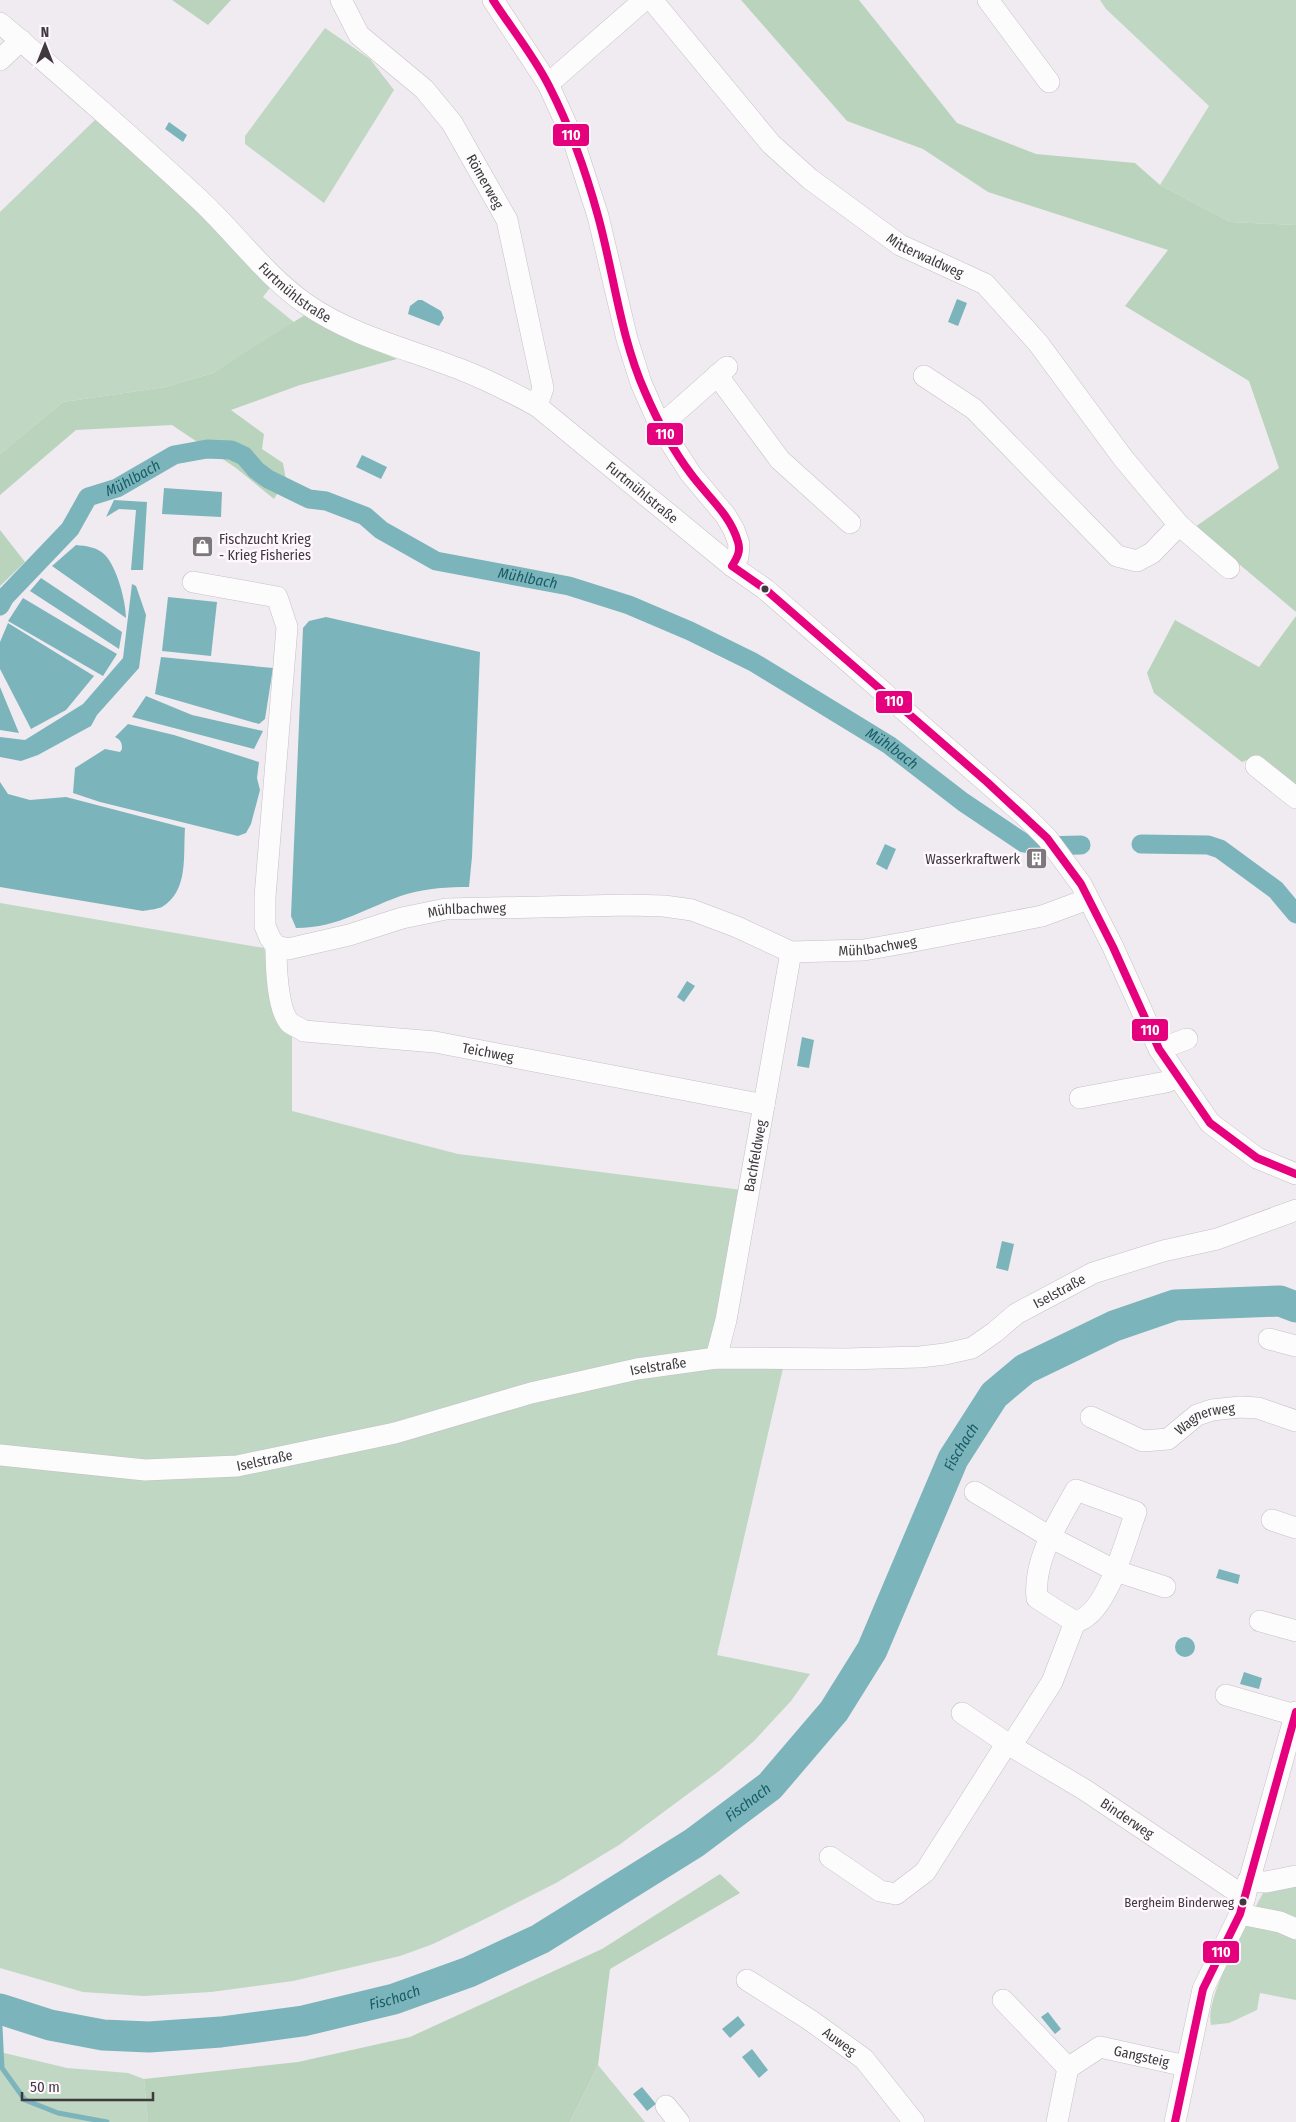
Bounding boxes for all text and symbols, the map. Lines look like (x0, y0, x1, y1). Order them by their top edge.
north arrow (20, 20, 70, 70)
text: N (41, 24, 49, 41)
line badge: 110 (552, 123, 590, 147)
text: 110 (561, 127, 581, 144)
street label: Römerweg (462, 151, 507, 212)
street label: Mitterwaldweg (883, 230, 967, 282)
street label: Furtmühlstraße (255, 259, 334, 327)
line badge: 110 (646, 422, 684, 446)
text: 110 (655, 426, 675, 443)
water label: Mühlbach (103, 456, 164, 500)
street label: Furtmühlstraße (602, 458, 681, 527)
place label: Fischzucht Krieg - Krieg Fisheries (219, 531, 311, 564)
shop icon: Fischzucht Krieg - Krieg Fisheries (191, 535, 215, 559)
water label: Mühlbach (497, 564, 559, 593)
unlabelled marker (760, 584, 770, 594)
line badge: 110 (875, 690, 913, 714)
text: 110 (884, 693, 904, 710)
water label: Mühlbach (862, 724, 922, 773)
building icon: Wasserkraftwerk (1024, 847, 1048, 871)
place label: Wasserkraftwerk (925, 851, 1020, 868)
street label: Mühlbachweg (426, 900, 507, 922)
street label: Mühlbachweg (838, 933, 918, 960)
line badge: 110 (1131, 1018, 1169, 1042)
text: 110 (1140, 1022, 1160, 1039)
street label: Teichweg (461, 1039, 516, 1066)
street label: Bachfeldweg (741, 1118, 770, 1193)
street label: Iselstraße (1030, 1271, 1089, 1312)
street label: Iselstraße (628, 1354, 687, 1379)
street label: Wagnerweg (1171, 1400, 1236, 1439)
water label: Fischach (940, 1420, 983, 1473)
street label: Iselstraße (235, 1447, 294, 1475)
water label: Fischach (722, 1780, 774, 1825)
street label: Binderweg (1097, 1795, 1157, 1843)
place label: Bergheim Binderweg (1124, 1895, 1235, 1910)
marker: Bergheim Binderweg (1238, 1897, 1248, 1907)
line badge: 110 (1202, 1940, 1240, 1964)
text: 110 (1211, 1944, 1231, 1961)
water label: Fischach (367, 1981, 423, 2014)
street label: Auweg (819, 2024, 860, 2060)
street label: Gangsteig (1112, 2042, 1171, 2071)
scale bar (22, 2070, 154, 2102)
text: 50 m (30, 2078, 60, 2096)

